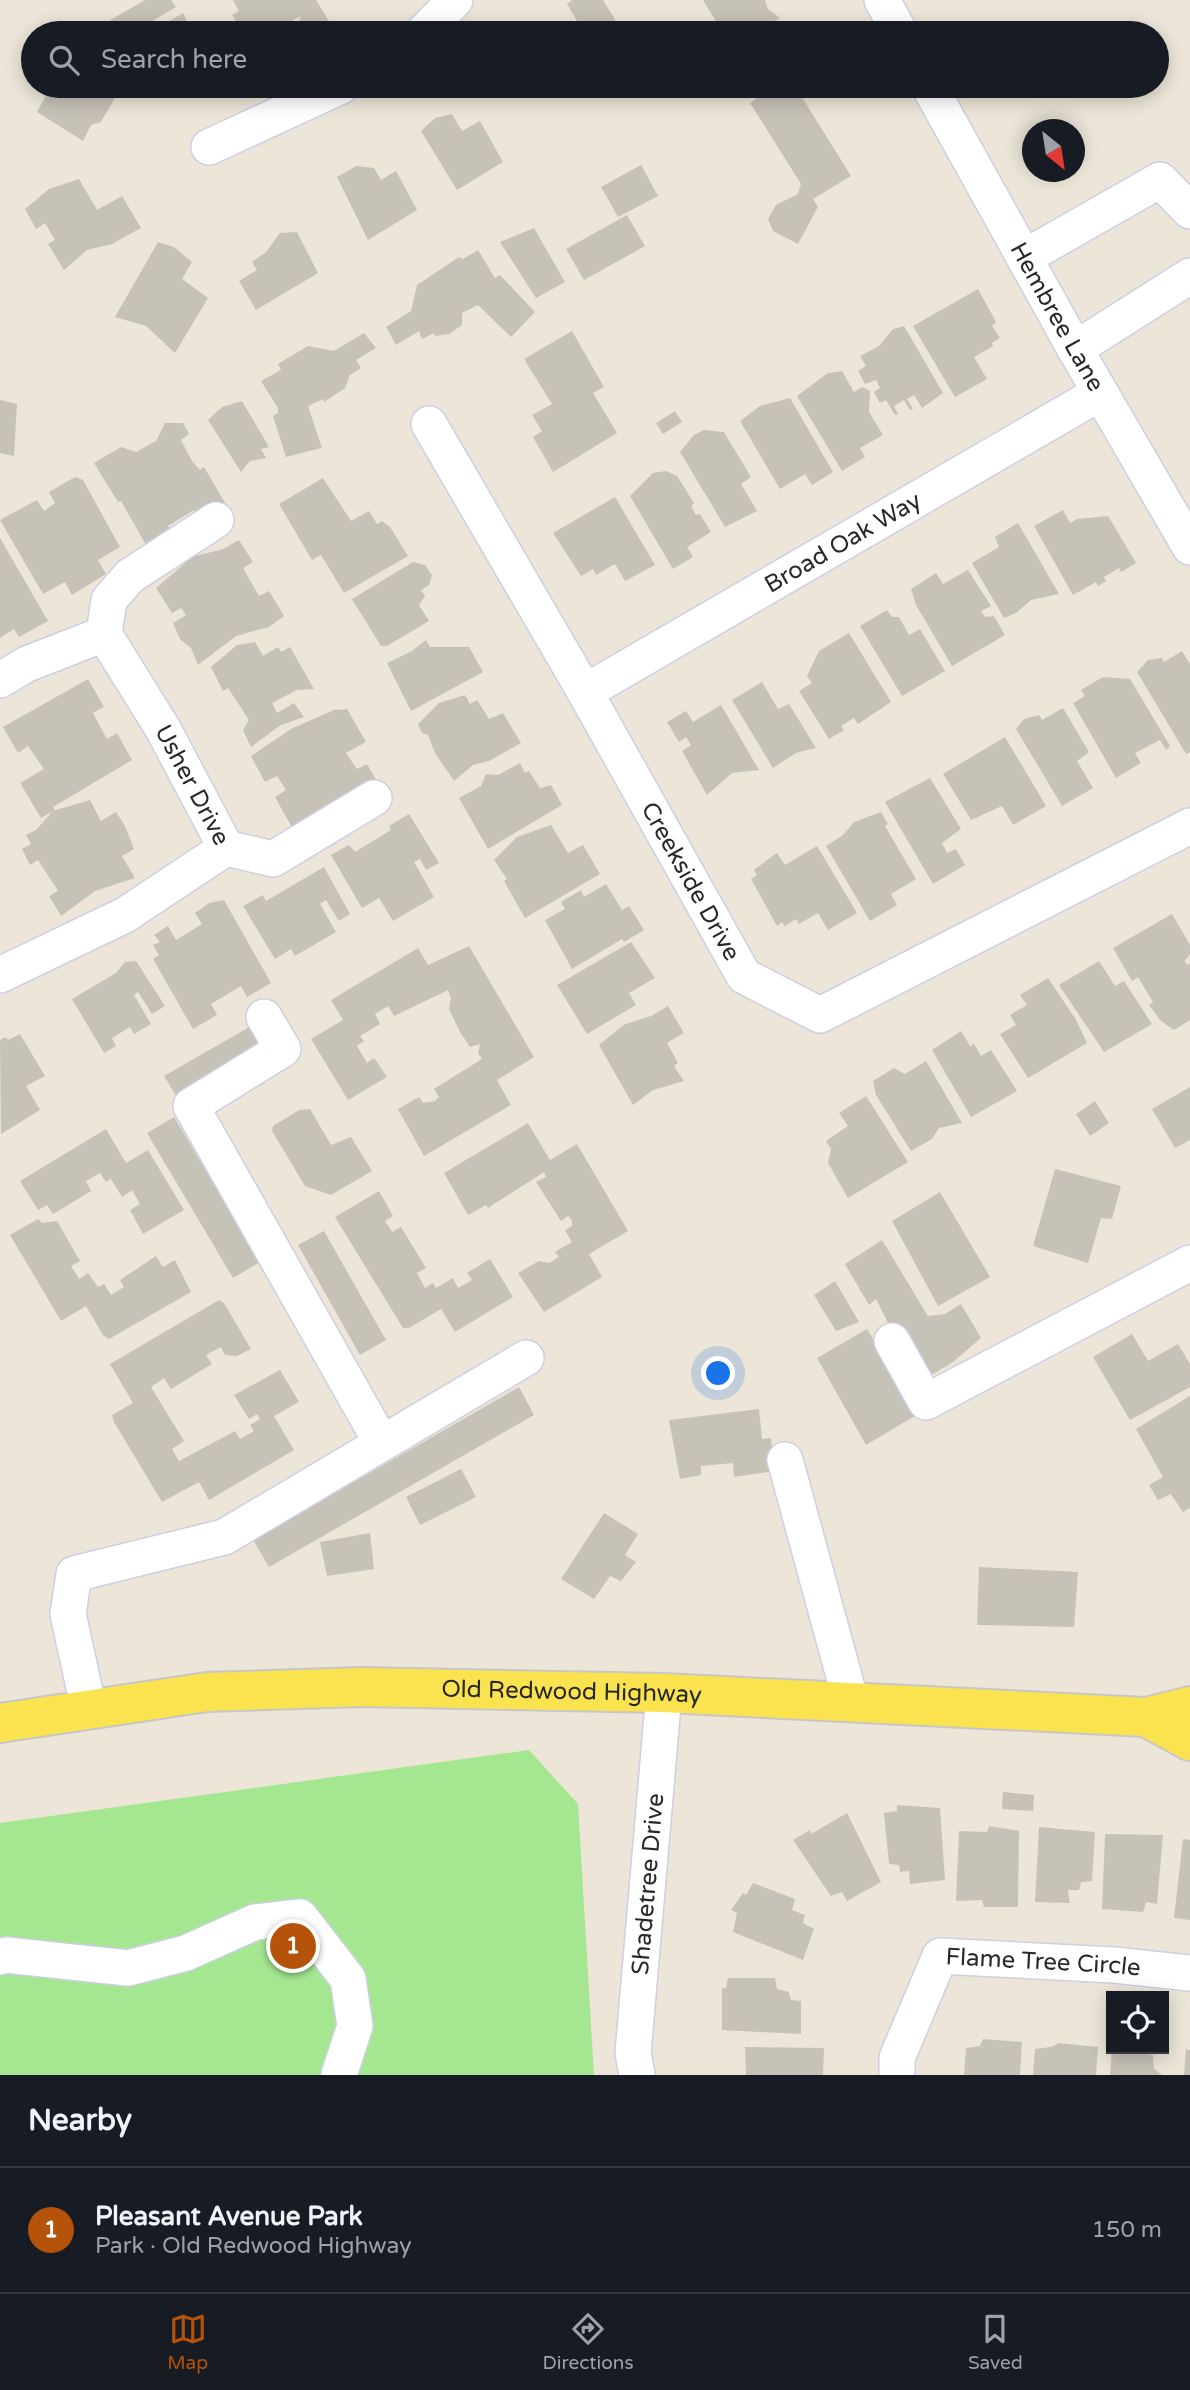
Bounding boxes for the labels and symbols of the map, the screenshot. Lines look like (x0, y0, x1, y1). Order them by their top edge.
north arrow (1022, 119, 1085, 182)
street label: Hembree Lane (1004, 237, 1110, 397)
street label: Broad Oak Way (759, 486, 927, 600)
street label: Usher Drive (148, 720, 236, 850)
street label: Creekside Drive (635, 797, 746, 966)
your location (701, 1356, 735, 1390)
street label: Old Redwood Highway (441, 1675, 703, 1710)
street label: Shadetree Drive (626, 1792, 670, 1976)
pin: 1 (270, 1920, 316, 1972)
street label: Flame Tree Circle (945, 1942, 1142, 1983)

